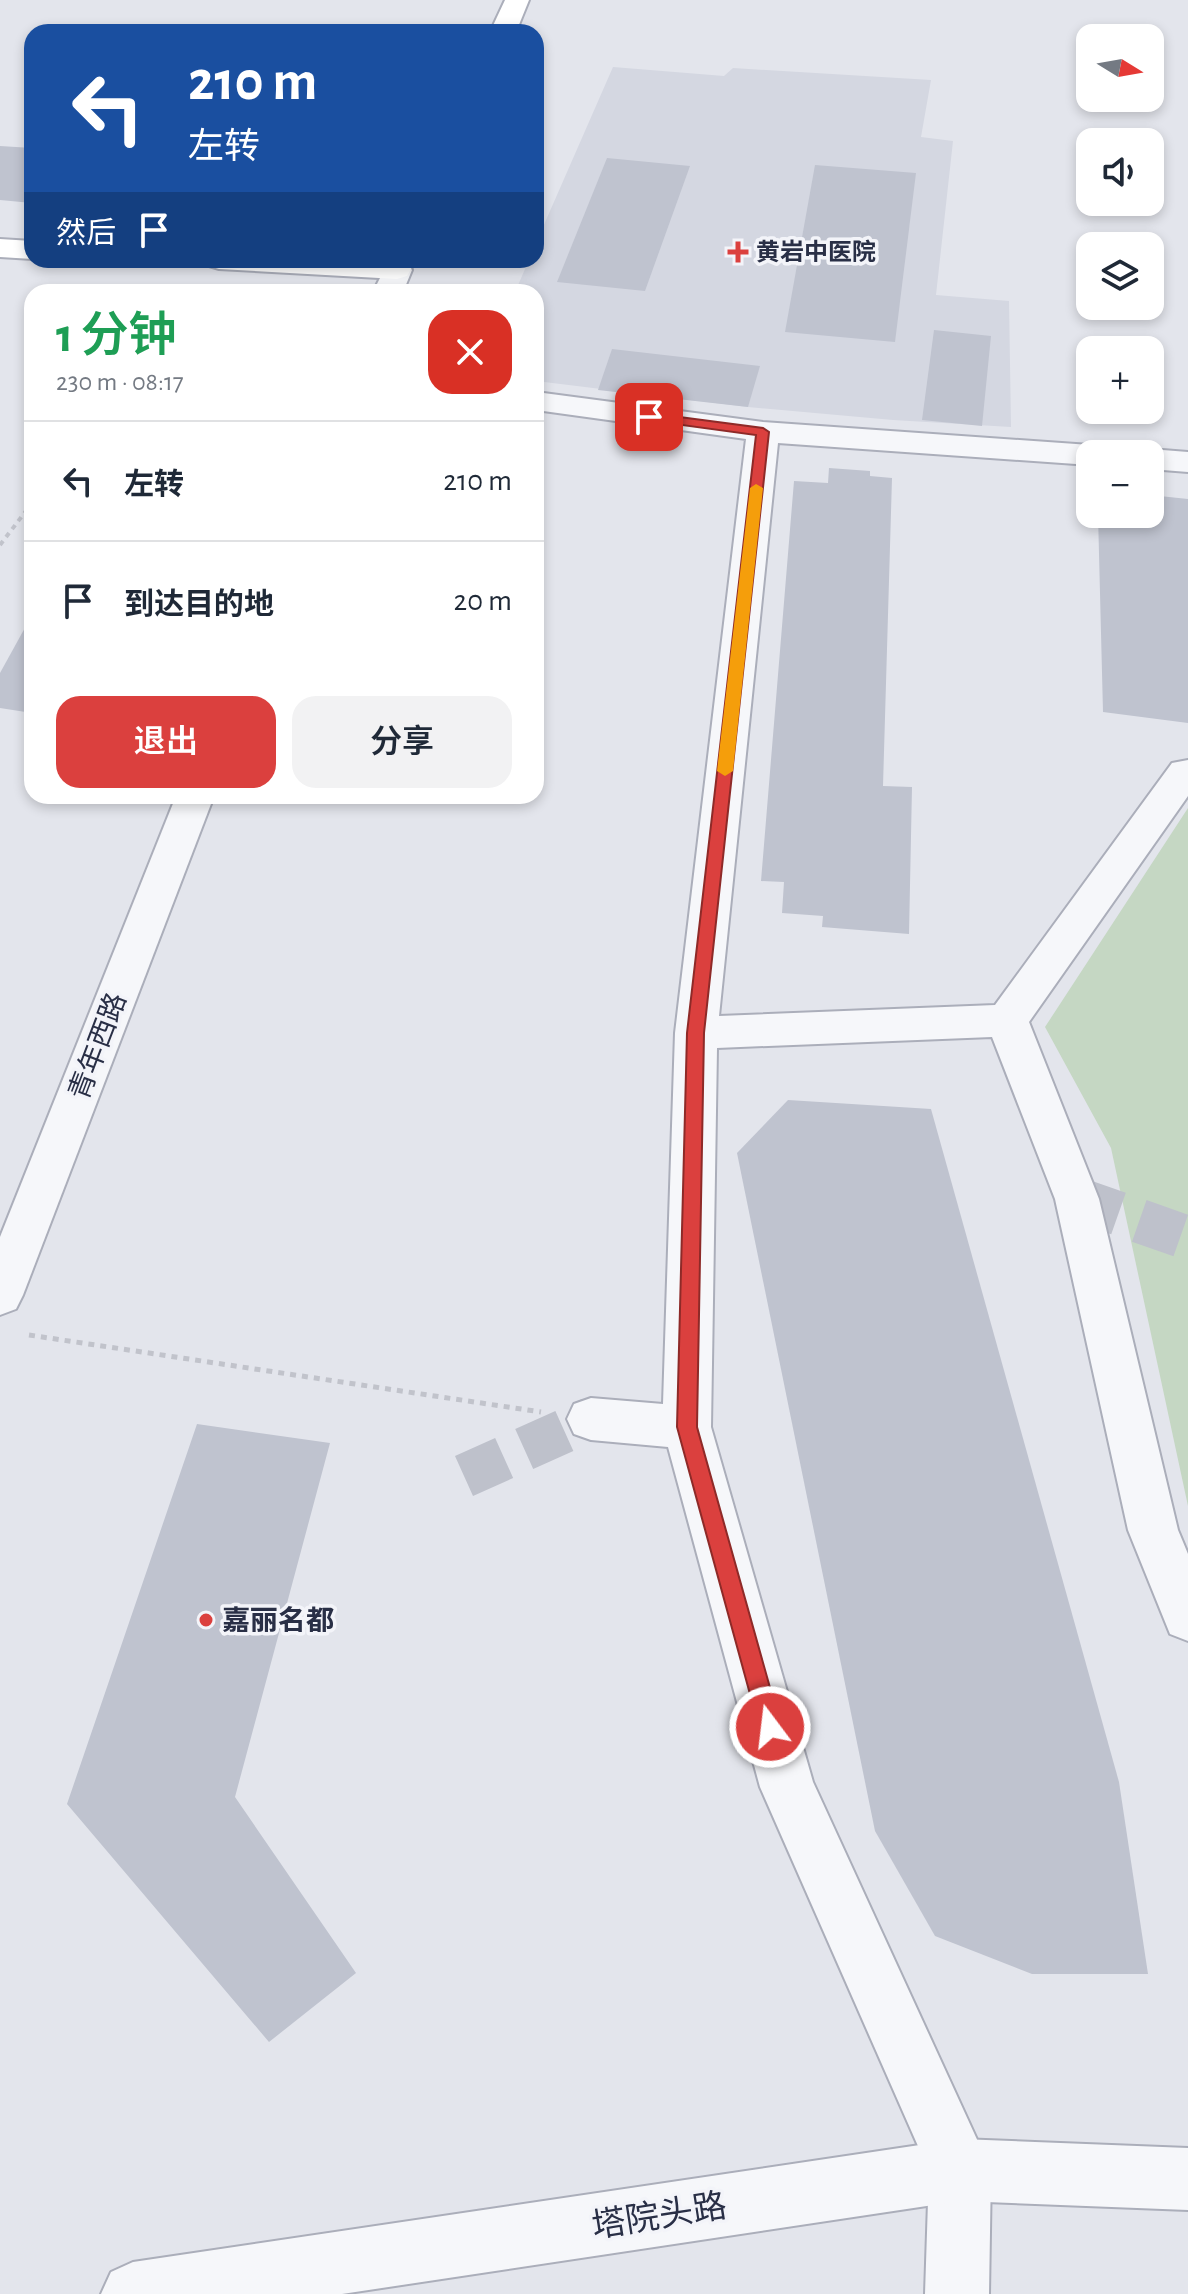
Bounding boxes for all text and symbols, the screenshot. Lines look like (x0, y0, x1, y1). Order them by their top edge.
north arrow (1076, 24, 1164, 112)
map controls (1076, 24, 1164, 528)
text: 210 m (188, 54, 317, 110)
icon: left (56, 56, 160, 160)
button: sound (1076, 128, 1164, 216)
text: 左转 (188, 129, 260, 165)
icon: arrive (132, 208, 176, 252)
text: 然后 (56, 219, 116, 249)
button: layers (1076, 232, 1164, 320)
place label: 黄岩中医院 (756, 239, 876, 265)
marker: 黄岩中医院 (727, 241, 749, 263)
button: close (428, 310, 512, 394)
text: 1 分钟 (56, 313, 177, 361)
button: + (1076, 336, 1164, 424)
text: 230 m · 08:17 (56, 369, 184, 395)
pin (615, 383, 683, 451)
icon: arrive (627, 395, 671, 439)
button: − (1076, 440, 1164, 528)
icon: left (56, 459, 100, 503)
text: 210 m (443, 466, 512, 496)
text: 左转 (124, 470, 184, 500)
icon: arrive (56, 579, 100, 623)
text: 20 m (454, 586, 512, 616)
text: 到达目的地 (124, 590, 274, 620)
button: 退出 (56, 696, 276, 788)
button: 分享 (292, 696, 512, 788)
street label: 青年西路 (64, 989, 132, 1104)
place label: 嘉丽名都 (222, 1606, 334, 1636)
marker: 嘉丽名都 (197, 1611, 215, 1629)
position arrow (728, 1685, 812, 1769)
street label: 塔院头路 (589, 2188, 729, 2244)

